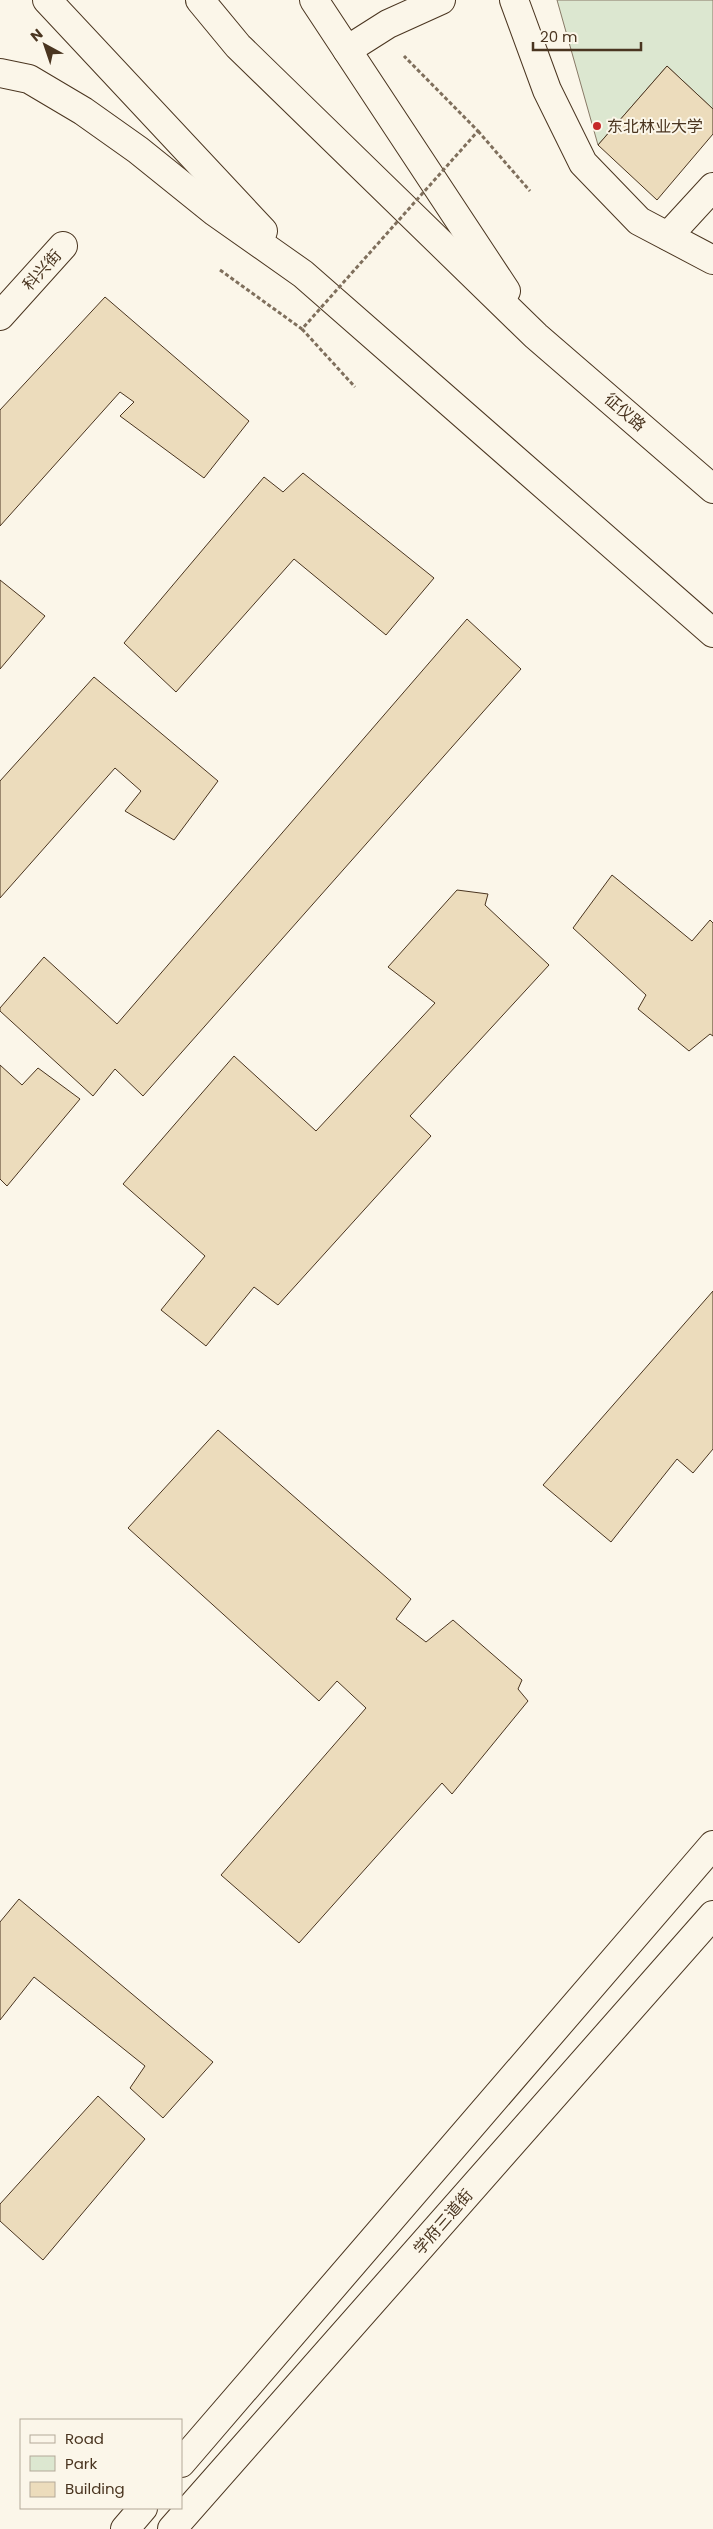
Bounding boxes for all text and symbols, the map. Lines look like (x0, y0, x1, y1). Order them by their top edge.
north arrow (20, 20, 70, 70)
scale bar (533, 20, 640, 52)
text: N (26, 24, 47, 46)
text: 20 m (540, 26, 578, 47)
place label: 东北林业大学 (607, 115, 703, 138)
marker: 东北林业大学 (591, 120, 603, 132)
street label: 科兴街 (17, 244, 67, 296)
street label: 征仪路 (599, 388, 651, 436)
street label: 学府三道街 (408, 2184, 478, 2260)
legend (20, 2419, 182, 2509)
text: Road (65, 2428, 104, 2449)
text: Park (65, 2453, 97, 2474)
text: Building (65, 2478, 125, 2499)

